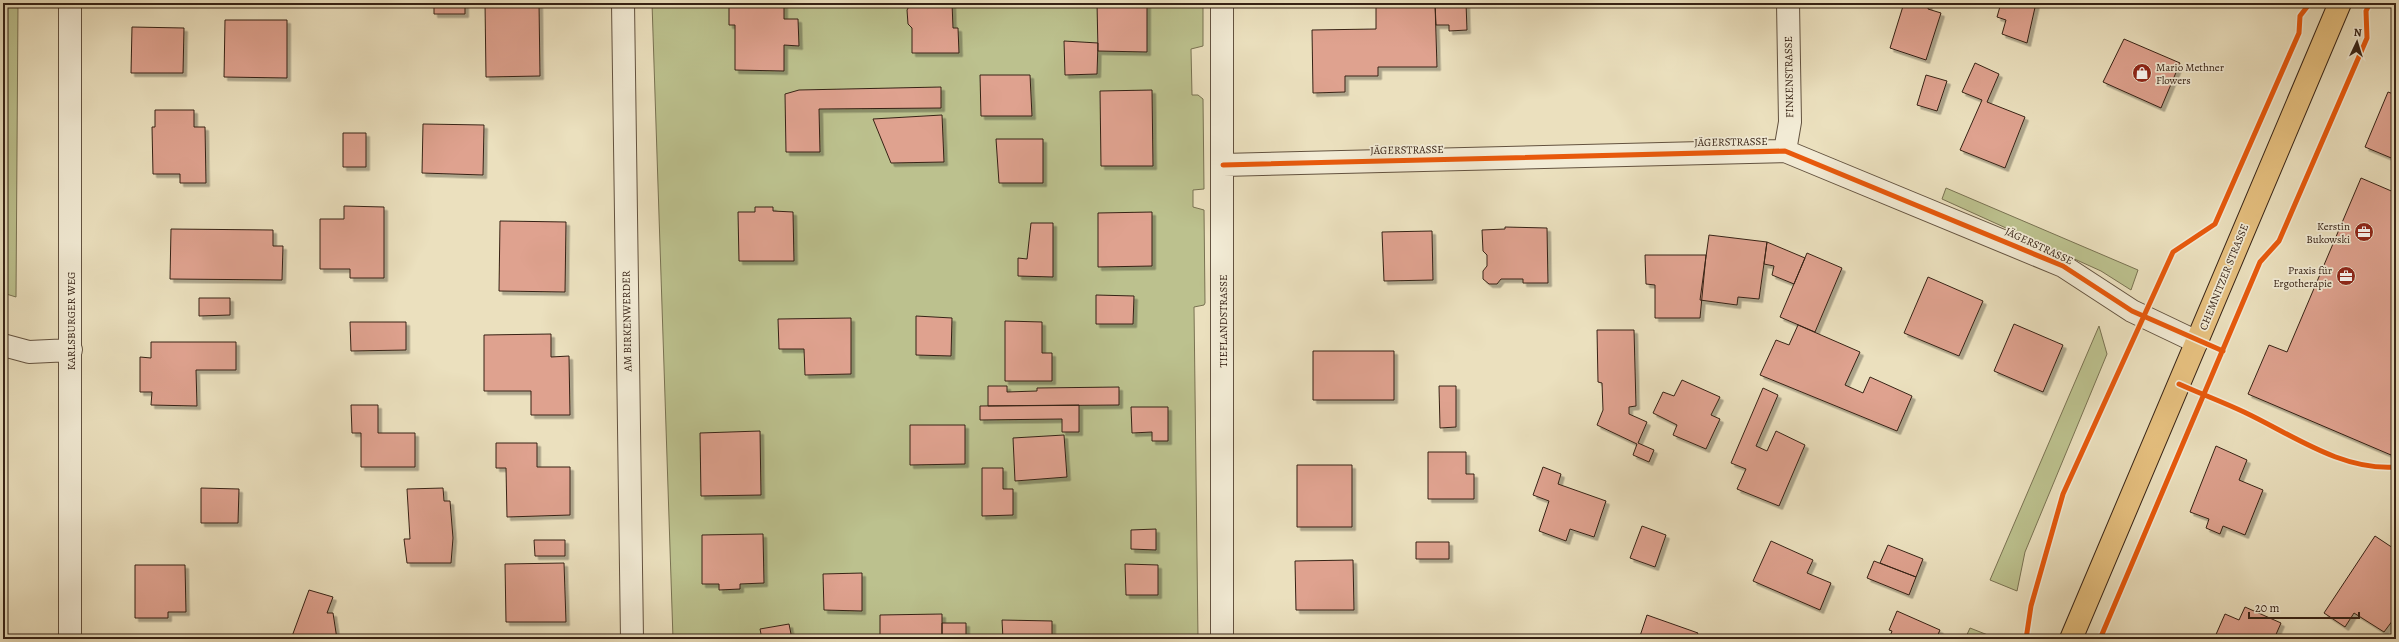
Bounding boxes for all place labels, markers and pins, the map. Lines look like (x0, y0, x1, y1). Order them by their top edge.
place label: Mario Methner Flowers (2156, 60, 2224, 88)
shop icon: Mario Methner Flowers (2131, 62, 2153, 84)
place label: Kerstin Bukowski (2306, 219, 2350, 247)
office icon: Kerstin Bukowski (2353, 221, 2375, 243)
place label: Praxis für Ergotherapie (2273, 263, 2332, 291)
office icon: Praxis für Ergotherapie (2335, 265, 2357, 287)

